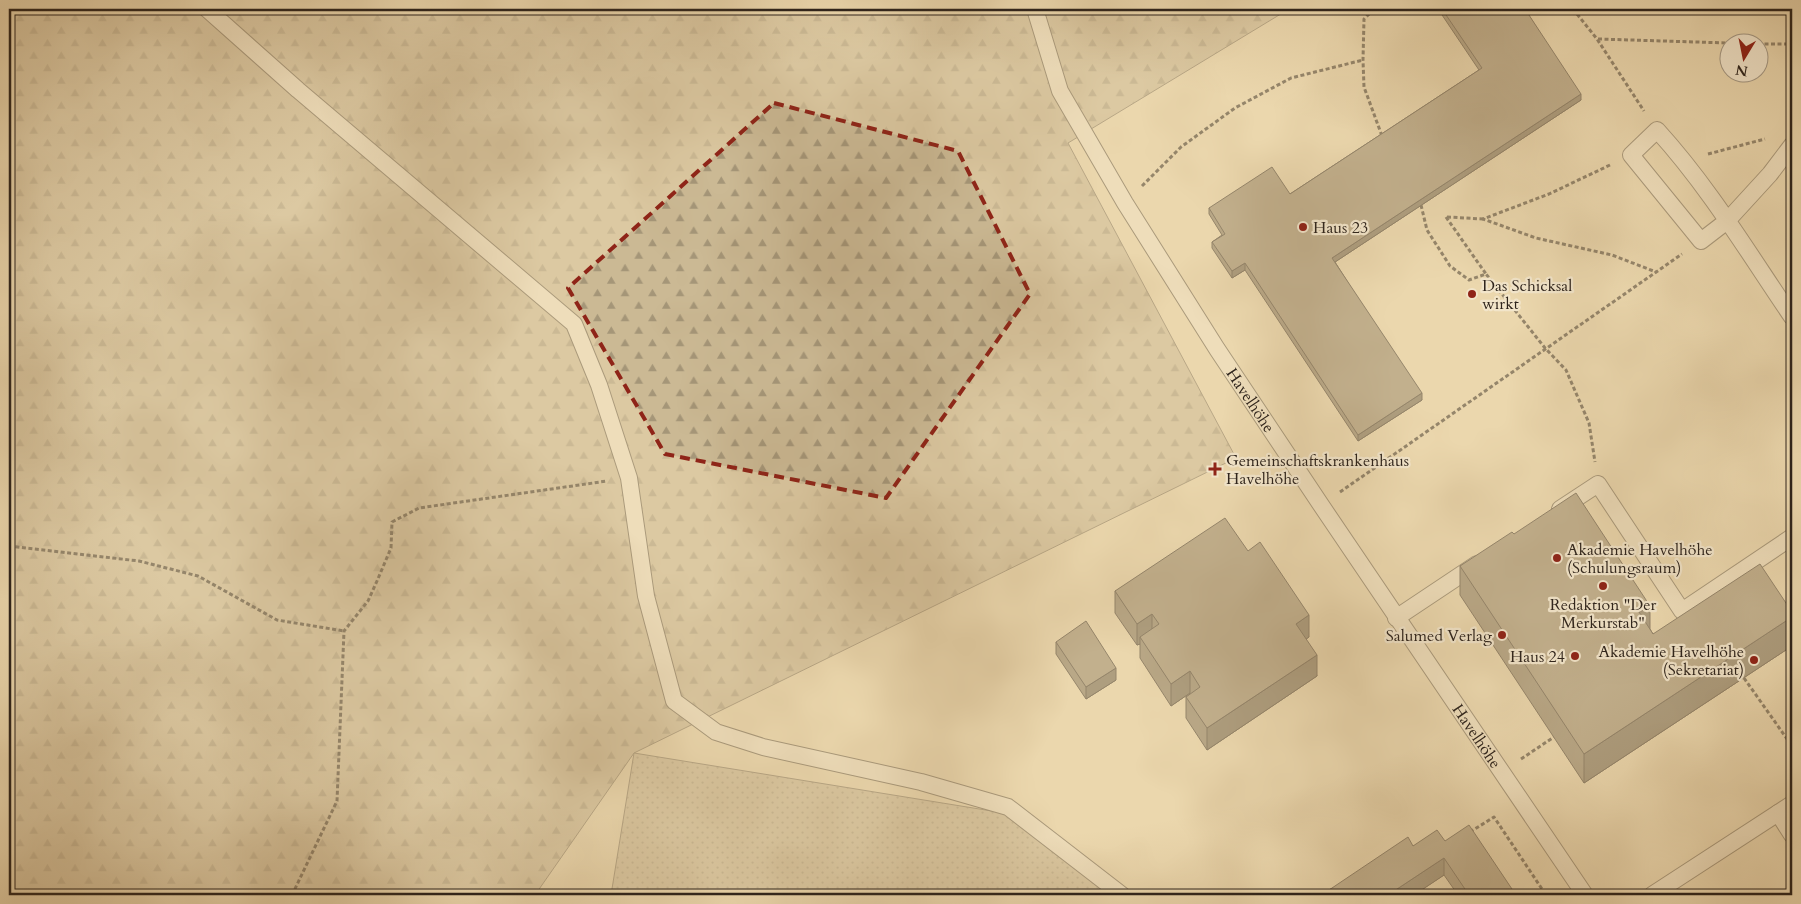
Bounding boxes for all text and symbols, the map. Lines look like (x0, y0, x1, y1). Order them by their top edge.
north arrow (1718, 32, 1768, 82)
text: N (1734, 60, 1749, 81)
place label: Haus 23 (1313, 217, 1368, 239)
marker: Haus 23 (1297, 221, 1309, 233)
place label: Das Schicksal wirkt (1482, 275, 1572, 315)
marker: Das Schicksal wirkt (1466, 288, 1478, 300)
street label: Havelhöhe (1221, 364, 1280, 437)
place label: Gemeinschaftskrankenhaus Havelhöhe (1226, 450, 1409, 490)
marker: Gemeinschaftskrankenhaus Havelhöhe (1208, 462, 1222, 476)
place label: Akademie Havelhöhe (Schulungsraum) (1567, 539, 1712, 579)
marker: Akademie Havelhöhe (Schulungsraum) (1551, 552, 1563, 564)
marker: Redaktion "Der Merkurstab" (1597, 580, 1609, 592)
place label: Redaktion "Der Merkurstab" (1550, 594, 1656, 634)
place label: Salumed Verlag (1386, 625, 1492, 647)
marker: Salumed Verlag (1496, 629, 1508, 641)
place label: Akademie Havelhöhe (Sekretariat) (1599, 641, 1744, 681)
place label: Haus 24 (1510, 646, 1565, 668)
marker: Haus 24 (1569, 650, 1581, 662)
marker: Akademie Havelhöhe (Sekretariat) (1748, 654, 1760, 666)
street label: Havelhöhe (1447, 700, 1506, 773)

